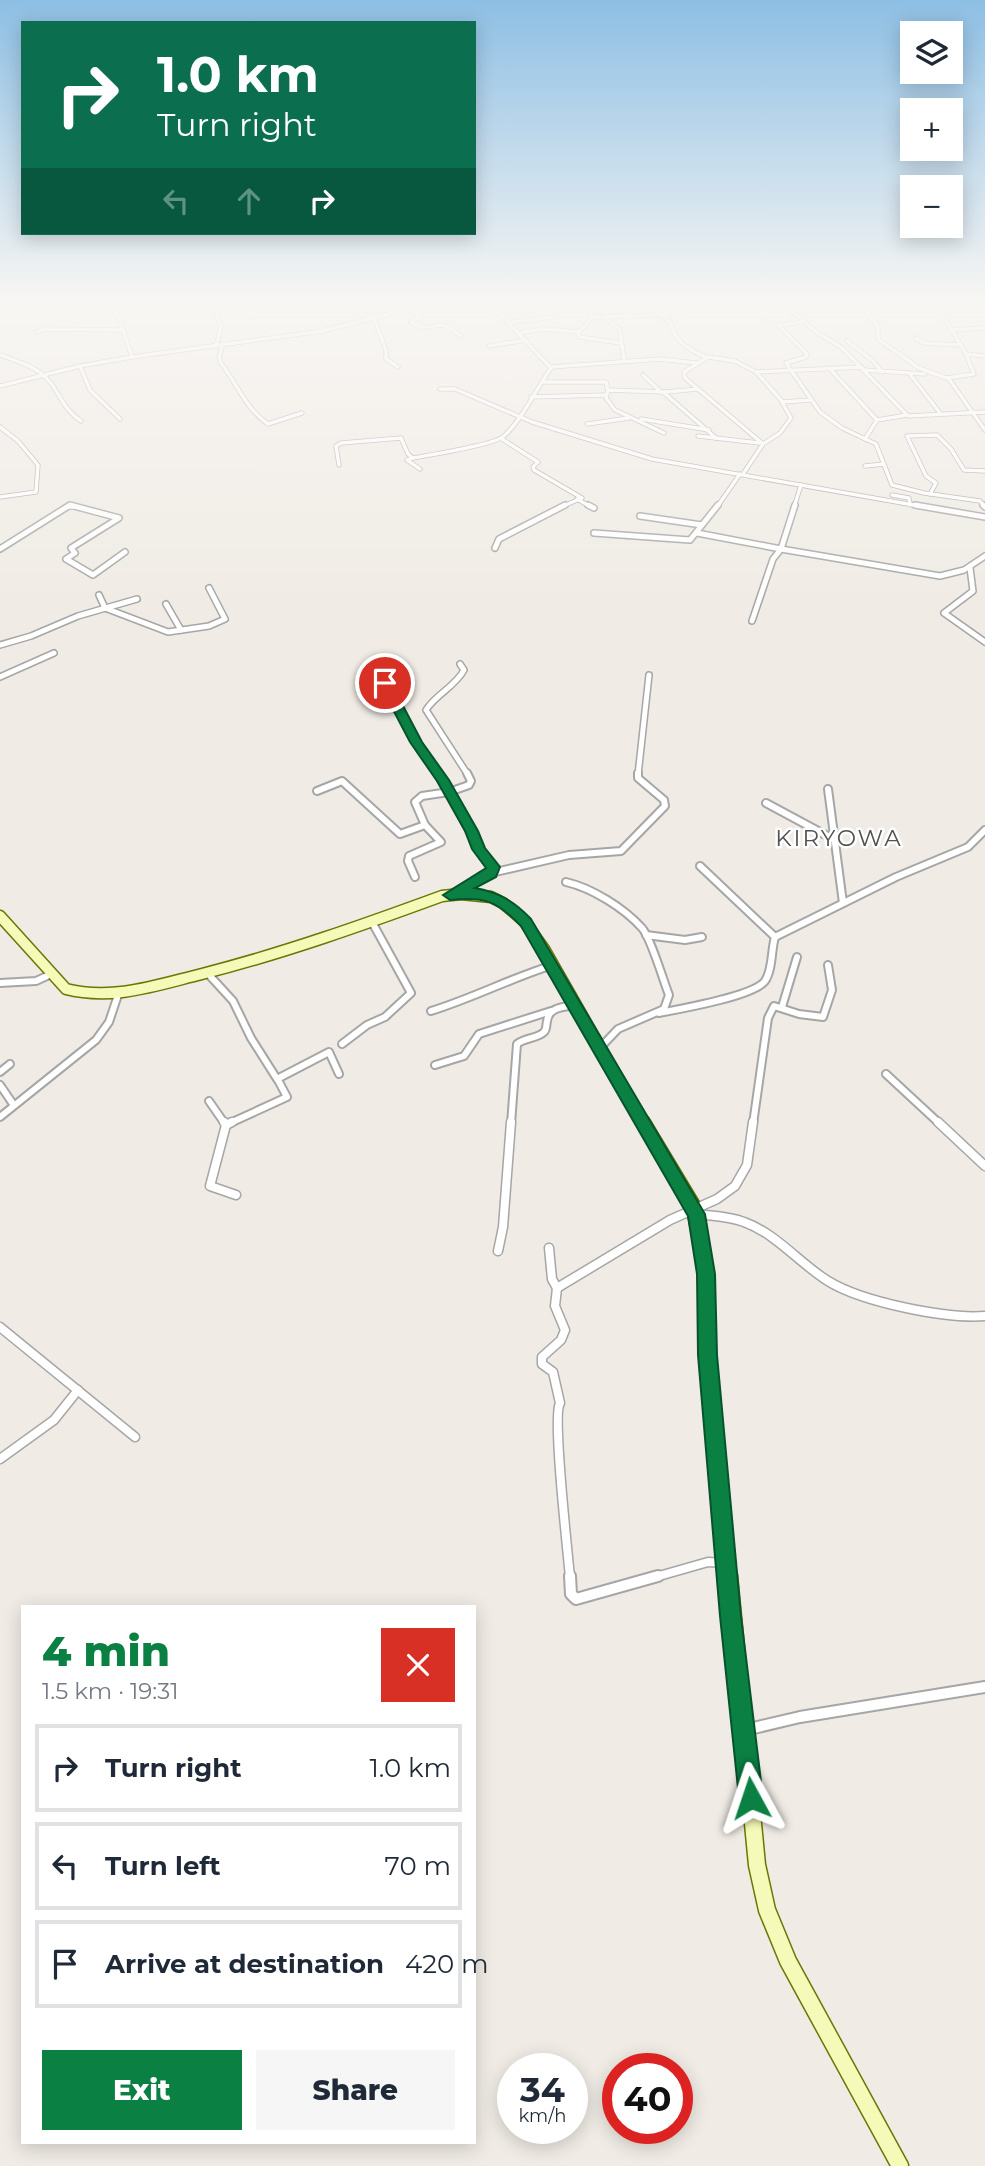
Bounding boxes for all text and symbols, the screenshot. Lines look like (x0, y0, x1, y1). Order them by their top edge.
map controls (900, 21, 963, 238)
button: layers (900, 21, 963, 84)
text: 1.0 km (157, 45, 319, 104)
icon: right (42, 49, 133, 140)
button: + (900, 98, 963, 161)
text: Turn right (157, 105, 317, 144)
button: − (900, 175, 963, 238)
icon: left (157, 182, 195, 220)
icon: ahead (230, 182, 268, 220)
icon: right (303, 182, 341, 220)
pin (355, 653, 415, 713)
icon: arrive (366, 664, 404, 702)
district label: KIRYOWA (775, 824, 903, 852)
text: 4 min (42, 1625, 170, 1677)
button: close (381, 1628, 455, 1702)
text: 1.5 km · 19:31 (42, 1677, 179, 1705)
icon: right (46, 1749, 84, 1787)
text: Turn right (105, 1752, 241, 1784)
text: 1.0 km (369, 1752, 451, 1784)
position arrow (714, 1761, 788, 1835)
icon: left (46, 1847, 84, 1885)
text: Turn left (105, 1850, 221, 1882)
text: 70 m (385, 1850, 451, 1882)
icon: arrive (46, 1945, 84, 1983)
text: Arrive at destination (105, 1948, 384, 1980)
text: 420 m (405, 1948, 489, 1980)
button: Exit (42, 2050, 242, 2130)
button: Share (256, 2050, 455, 2130)
speed limit sign: 40 (602, 2053, 693, 2144)
text: 34 (520, 2068, 565, 2111)
text: km/h (518, 2105, 567, 2127)

